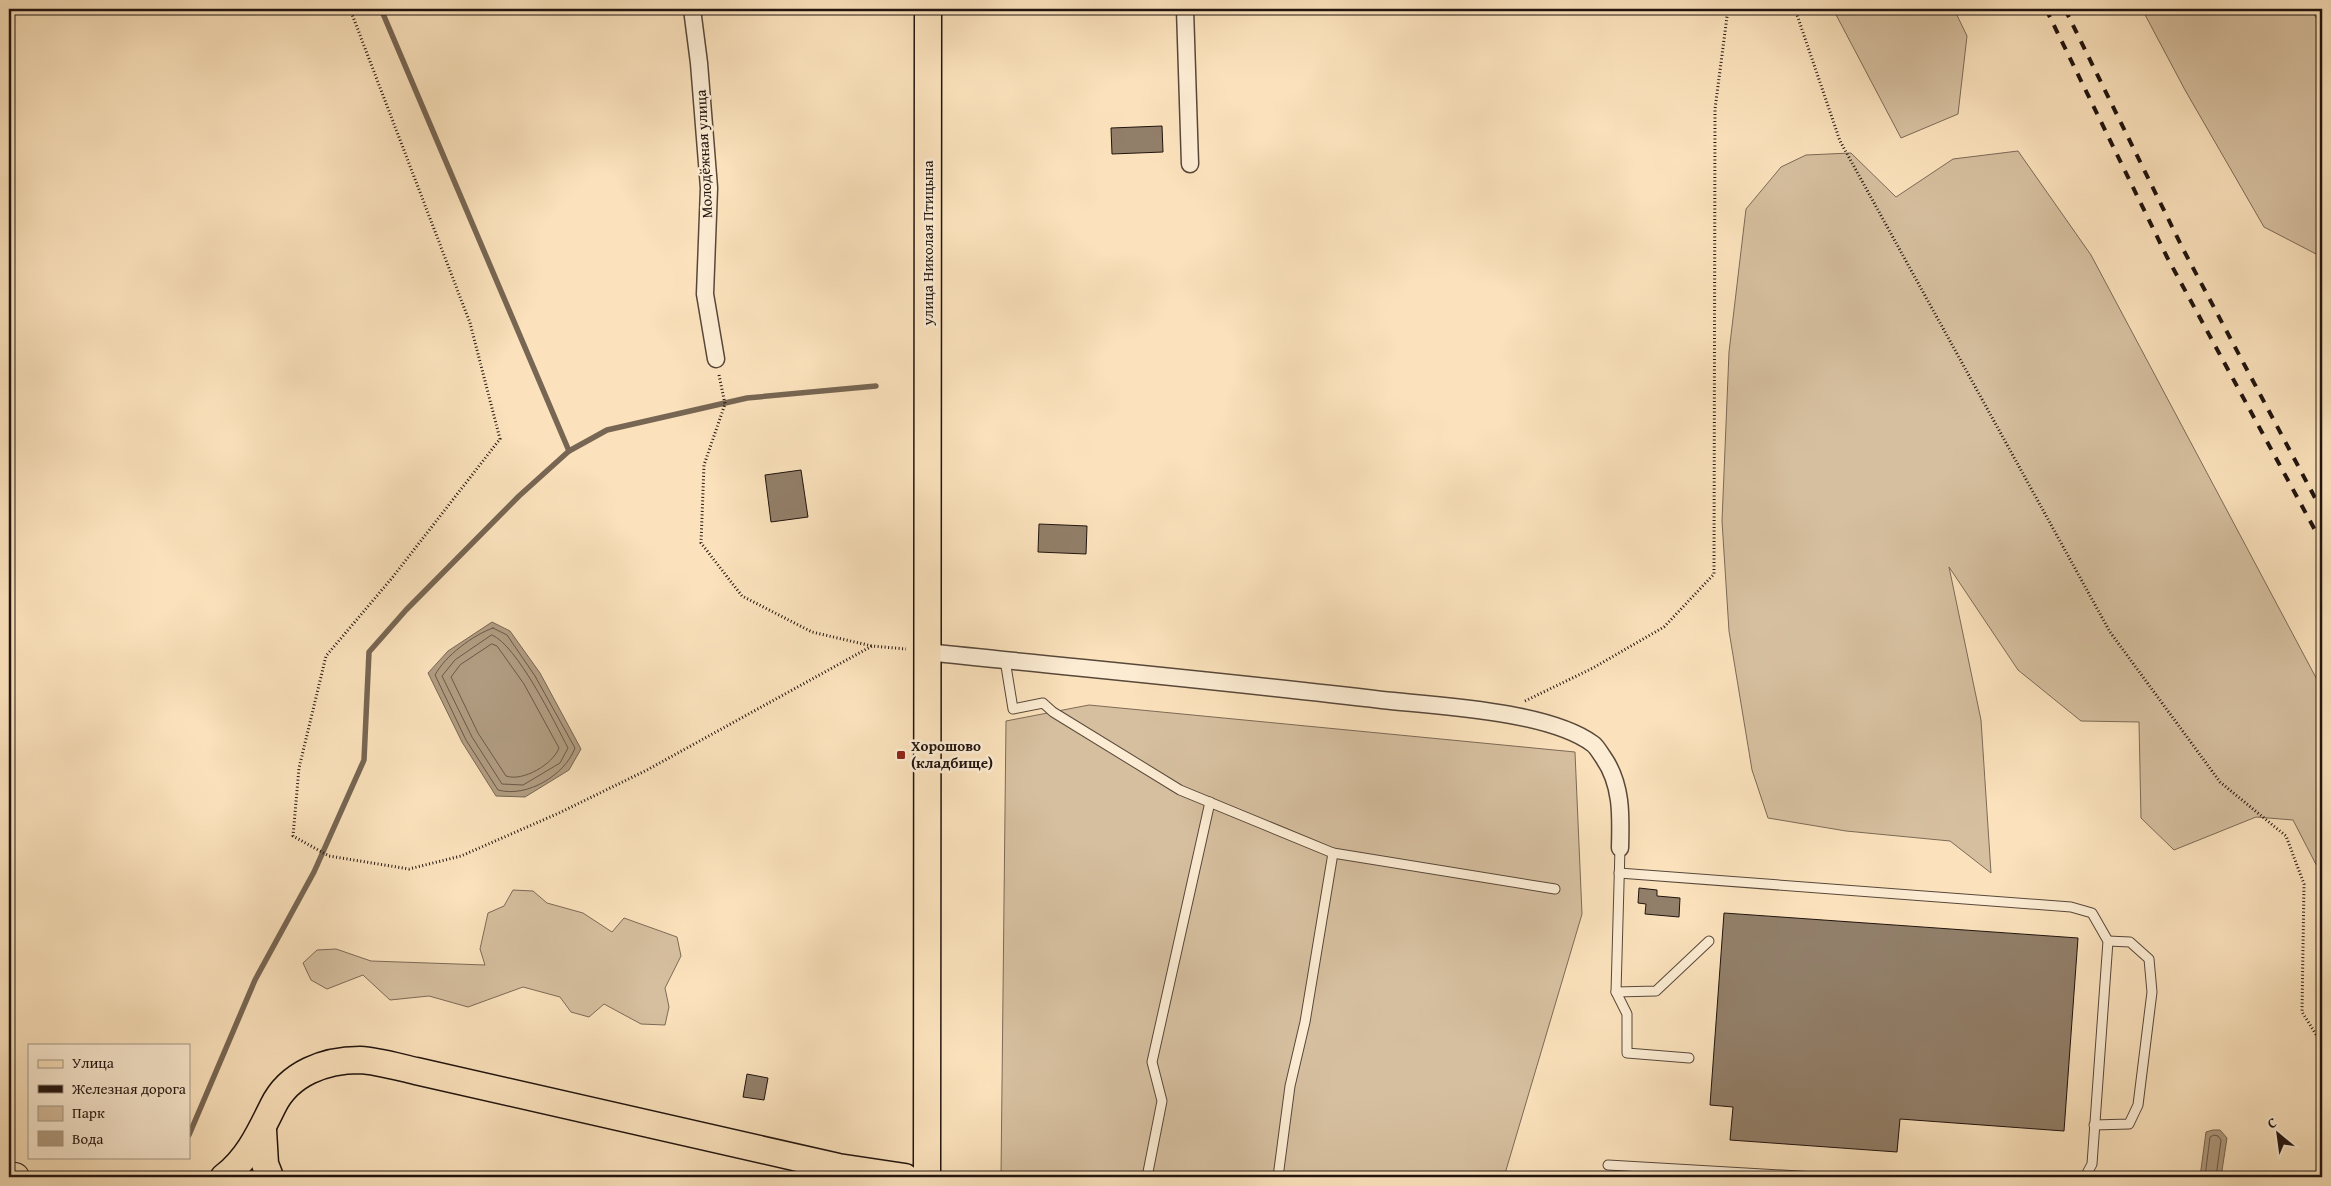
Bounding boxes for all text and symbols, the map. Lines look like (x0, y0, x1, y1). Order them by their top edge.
street label: Молодёжная улица (690, 88, 717, 219)
street label: улица Николая Птицына (917, 160, 938, 327)
place label: Хорошово (кладбище) (911, 735, 993, 773)
marker: Хорошово (кладбище) (895, 749, 907, 761)
legend (28, 1044, 190, 1158)
text: Улица (72, 1052, 115, 1073)
text: Железная дорога (71, 1078, 187, 1099)
text: Парк (72, 1102, 105, 1123)
north arrow (2254, 1108, 2304, 1158)
text: С (2263, 1112, 2280, 1133)
text: Вода (72, 1128, 104, 1149)

